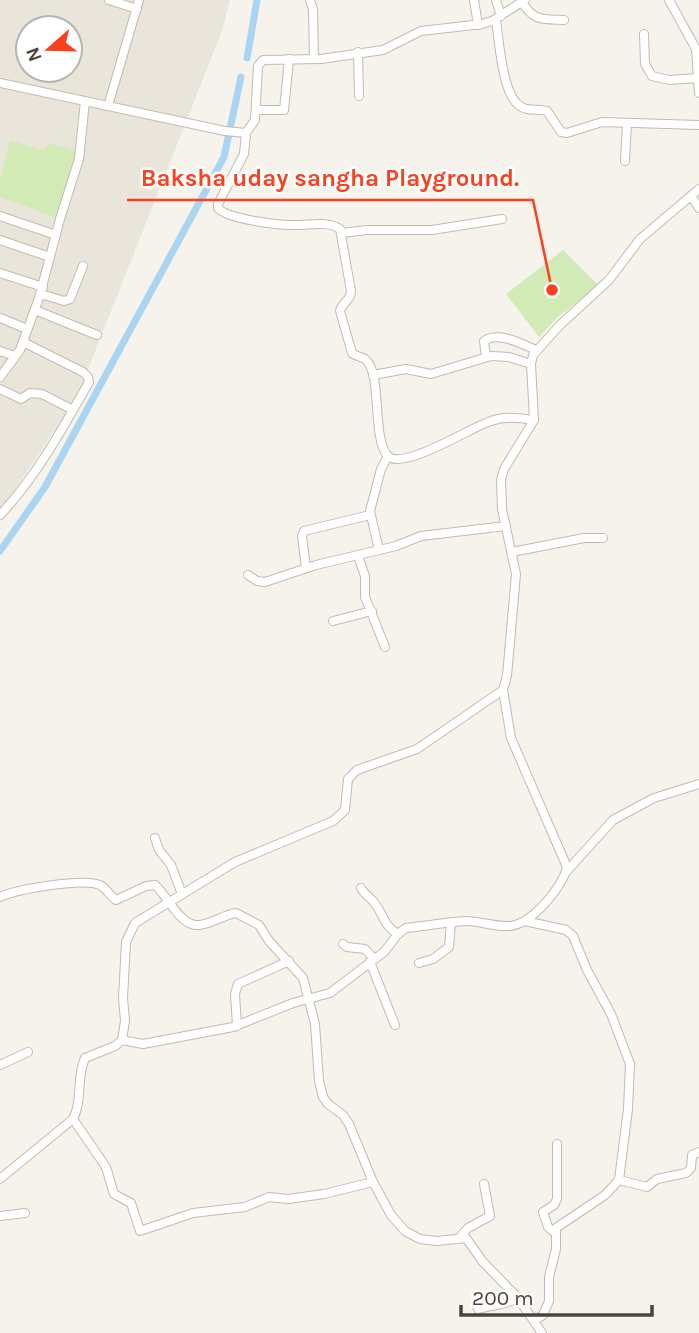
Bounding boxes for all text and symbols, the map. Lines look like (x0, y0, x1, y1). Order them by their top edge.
north arrow (14, 14, 84, 84)
text: N (21, 44, 47, 65)
callout: Baksha uday sangha Playground. (127, 155, 533, 200)
text: Baksha uday sangha Playground. (141, 164, 519, 192)
scale bar (461, 1274, 652, 1318)
text: 200 m (472, 1286, 534, 1310)

